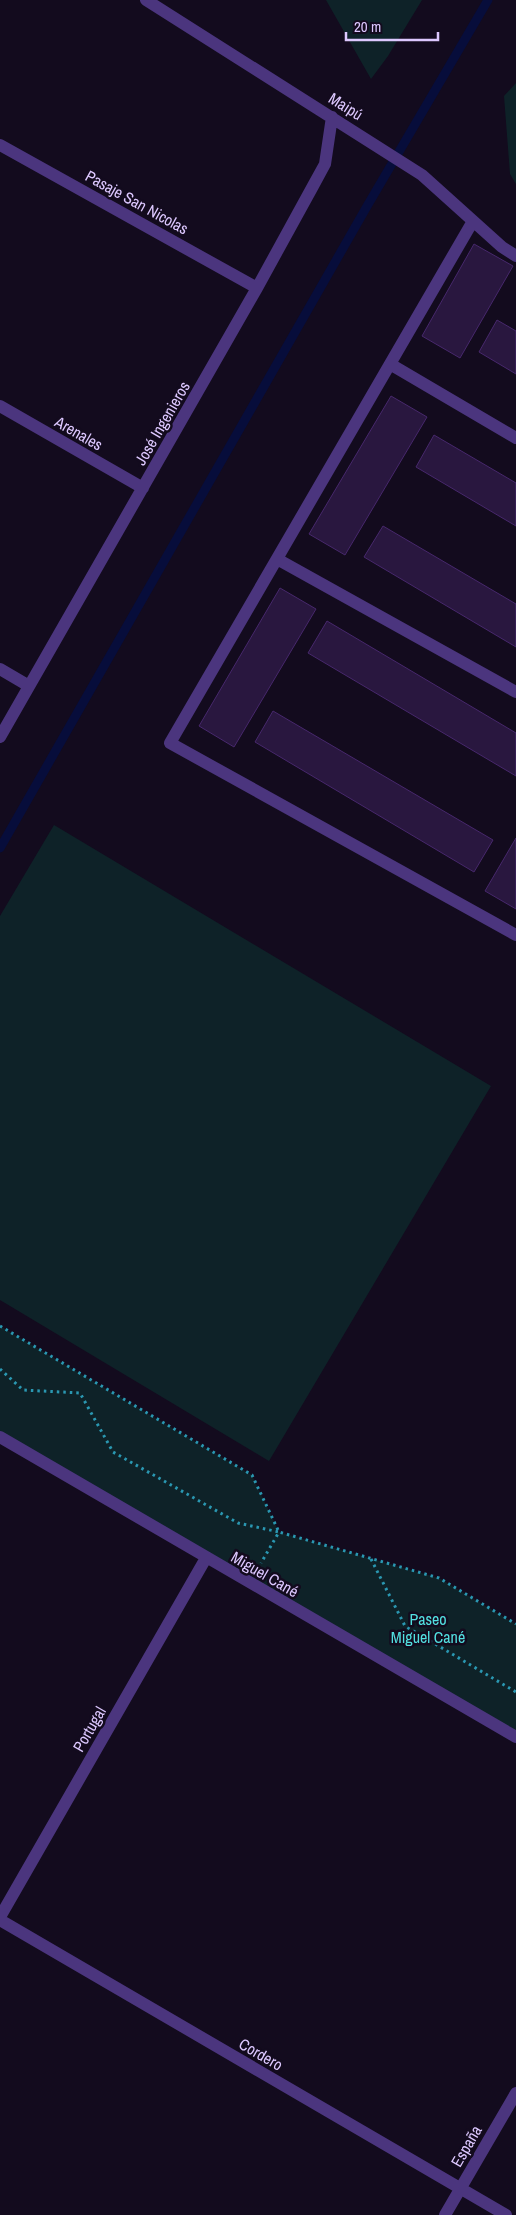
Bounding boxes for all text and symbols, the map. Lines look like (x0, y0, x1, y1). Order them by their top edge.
scale bar (346, 10, 438, 42)
text: 20 m (354, 16, 381, 37)
street label: Maipú (325, 87, 367, 125)
street label: Pasaje San Nicolas (82, 165, 192, 239)
street label: José Ingenieros (129, 377, 195, 469)
street label: Arenales (50, 410, 107, 455)
street label: Miguel Cané (227, 1546, 303, 1602)
park label: Paseo Miguel Cané (391, 1608, 465, 1648)
street label: Portugal (67, 1702, 111, 1756)
street label: Cordero (235, 2033, 287, 2075)
street label: España (445, 2121, 487, 2171)

